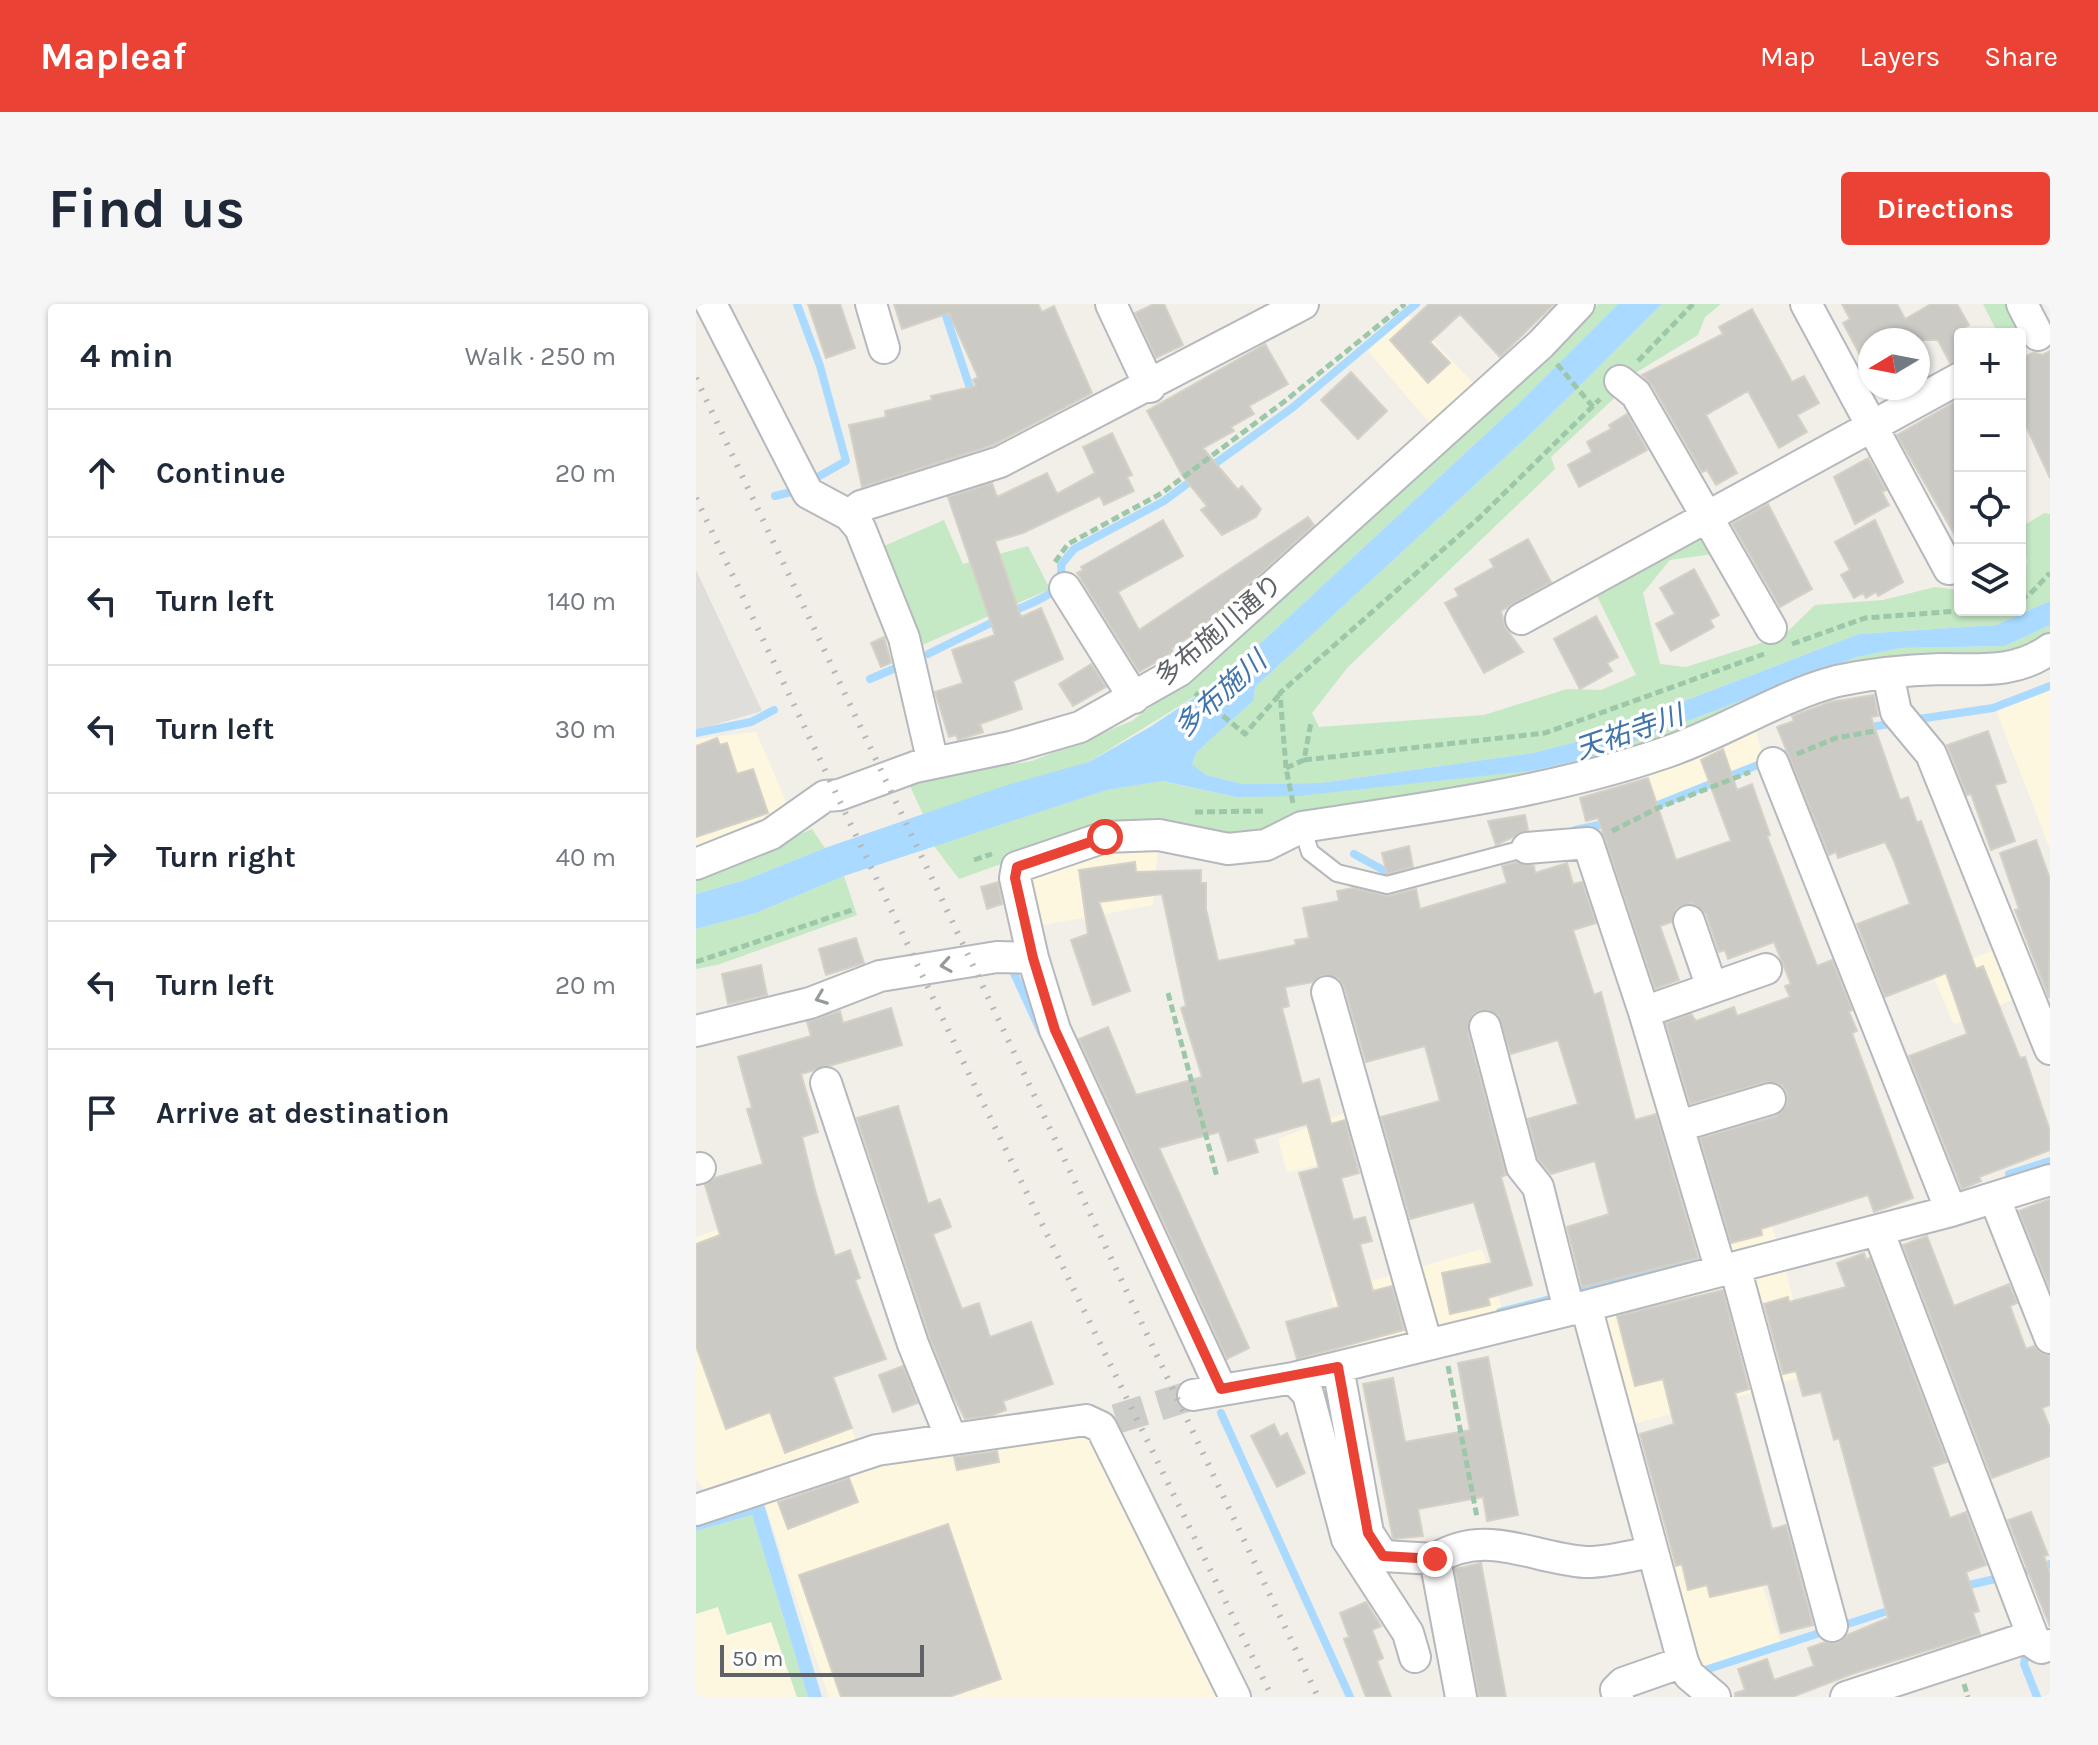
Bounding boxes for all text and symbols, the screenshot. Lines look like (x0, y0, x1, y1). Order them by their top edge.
text: Mapleaf (40, 34, 187, 79)
text: Map (1760, 40, 1815, 73)
text: Layers (1859, 40, 1940, 73)
text: Share (1984, 40, 2058, 73)
button: Directions (1841, 172, 2050, 245)
text: Find us (48, 176, 245, 241)
north arrow (1858, 328, 1930, 400)
map controls (1954, 328, 2026, 616)
button: + (1954, 328, 2026, 400)
text: 4 min (80, 336, 173, 376)
text: Walk · 250 m (465, 341, 616, 372)
button: − (1954, 400, 2026, 472)
icon: ahead (80, 451, 124, 495)
text: Continue (156, 455, 286, 491)
text: 20 m (555, 458, 616, 489)
button: locate (1954, 472, 2026, 544)
button: layers (1954, 544, 2026, 616)
street label: 多布施川通り (1149, 568, 1289, 692)
icon: left (80, 579, 124, 623)
text: Turn left (156, 583, 274, 619)
text: 140 m (547, 586, 616, 617)
water label: 多布施川 (1167, 644, 1273, 744)
water label: 天祐寺川 (1571, 697, 1690, 766)
icon: left (80, 707, 124, 751)
text: Turn left (156, 711, 274, 747)
text: 30 m (555, 714, 616, 745)
route start (1087, 819, 1123, 855)
icon: right (80, 835, 124, 879)
text: Turn right (156, 839, 296, 875)
text: 40 m (556, 842, 616, 873)
one-way arrow (939, 956, 953, 973)
icon: left (80, 963, 124, 1007)
text: Turn left (156, 967, 274, 1003)
text: 20 m (555, 970, 616, 1001)
one-way arrow (815, 988, 829, 1005)
icon: arrive (80, 1091, 124, 1135)
text: Arrive at destination (156, 1095, 450, 1131)
route end (1417, 1541, 1453, 1577)
scale bar (720, 1641, 924, 1677)
text: 50 m (732, 1646, 783, 1672)

